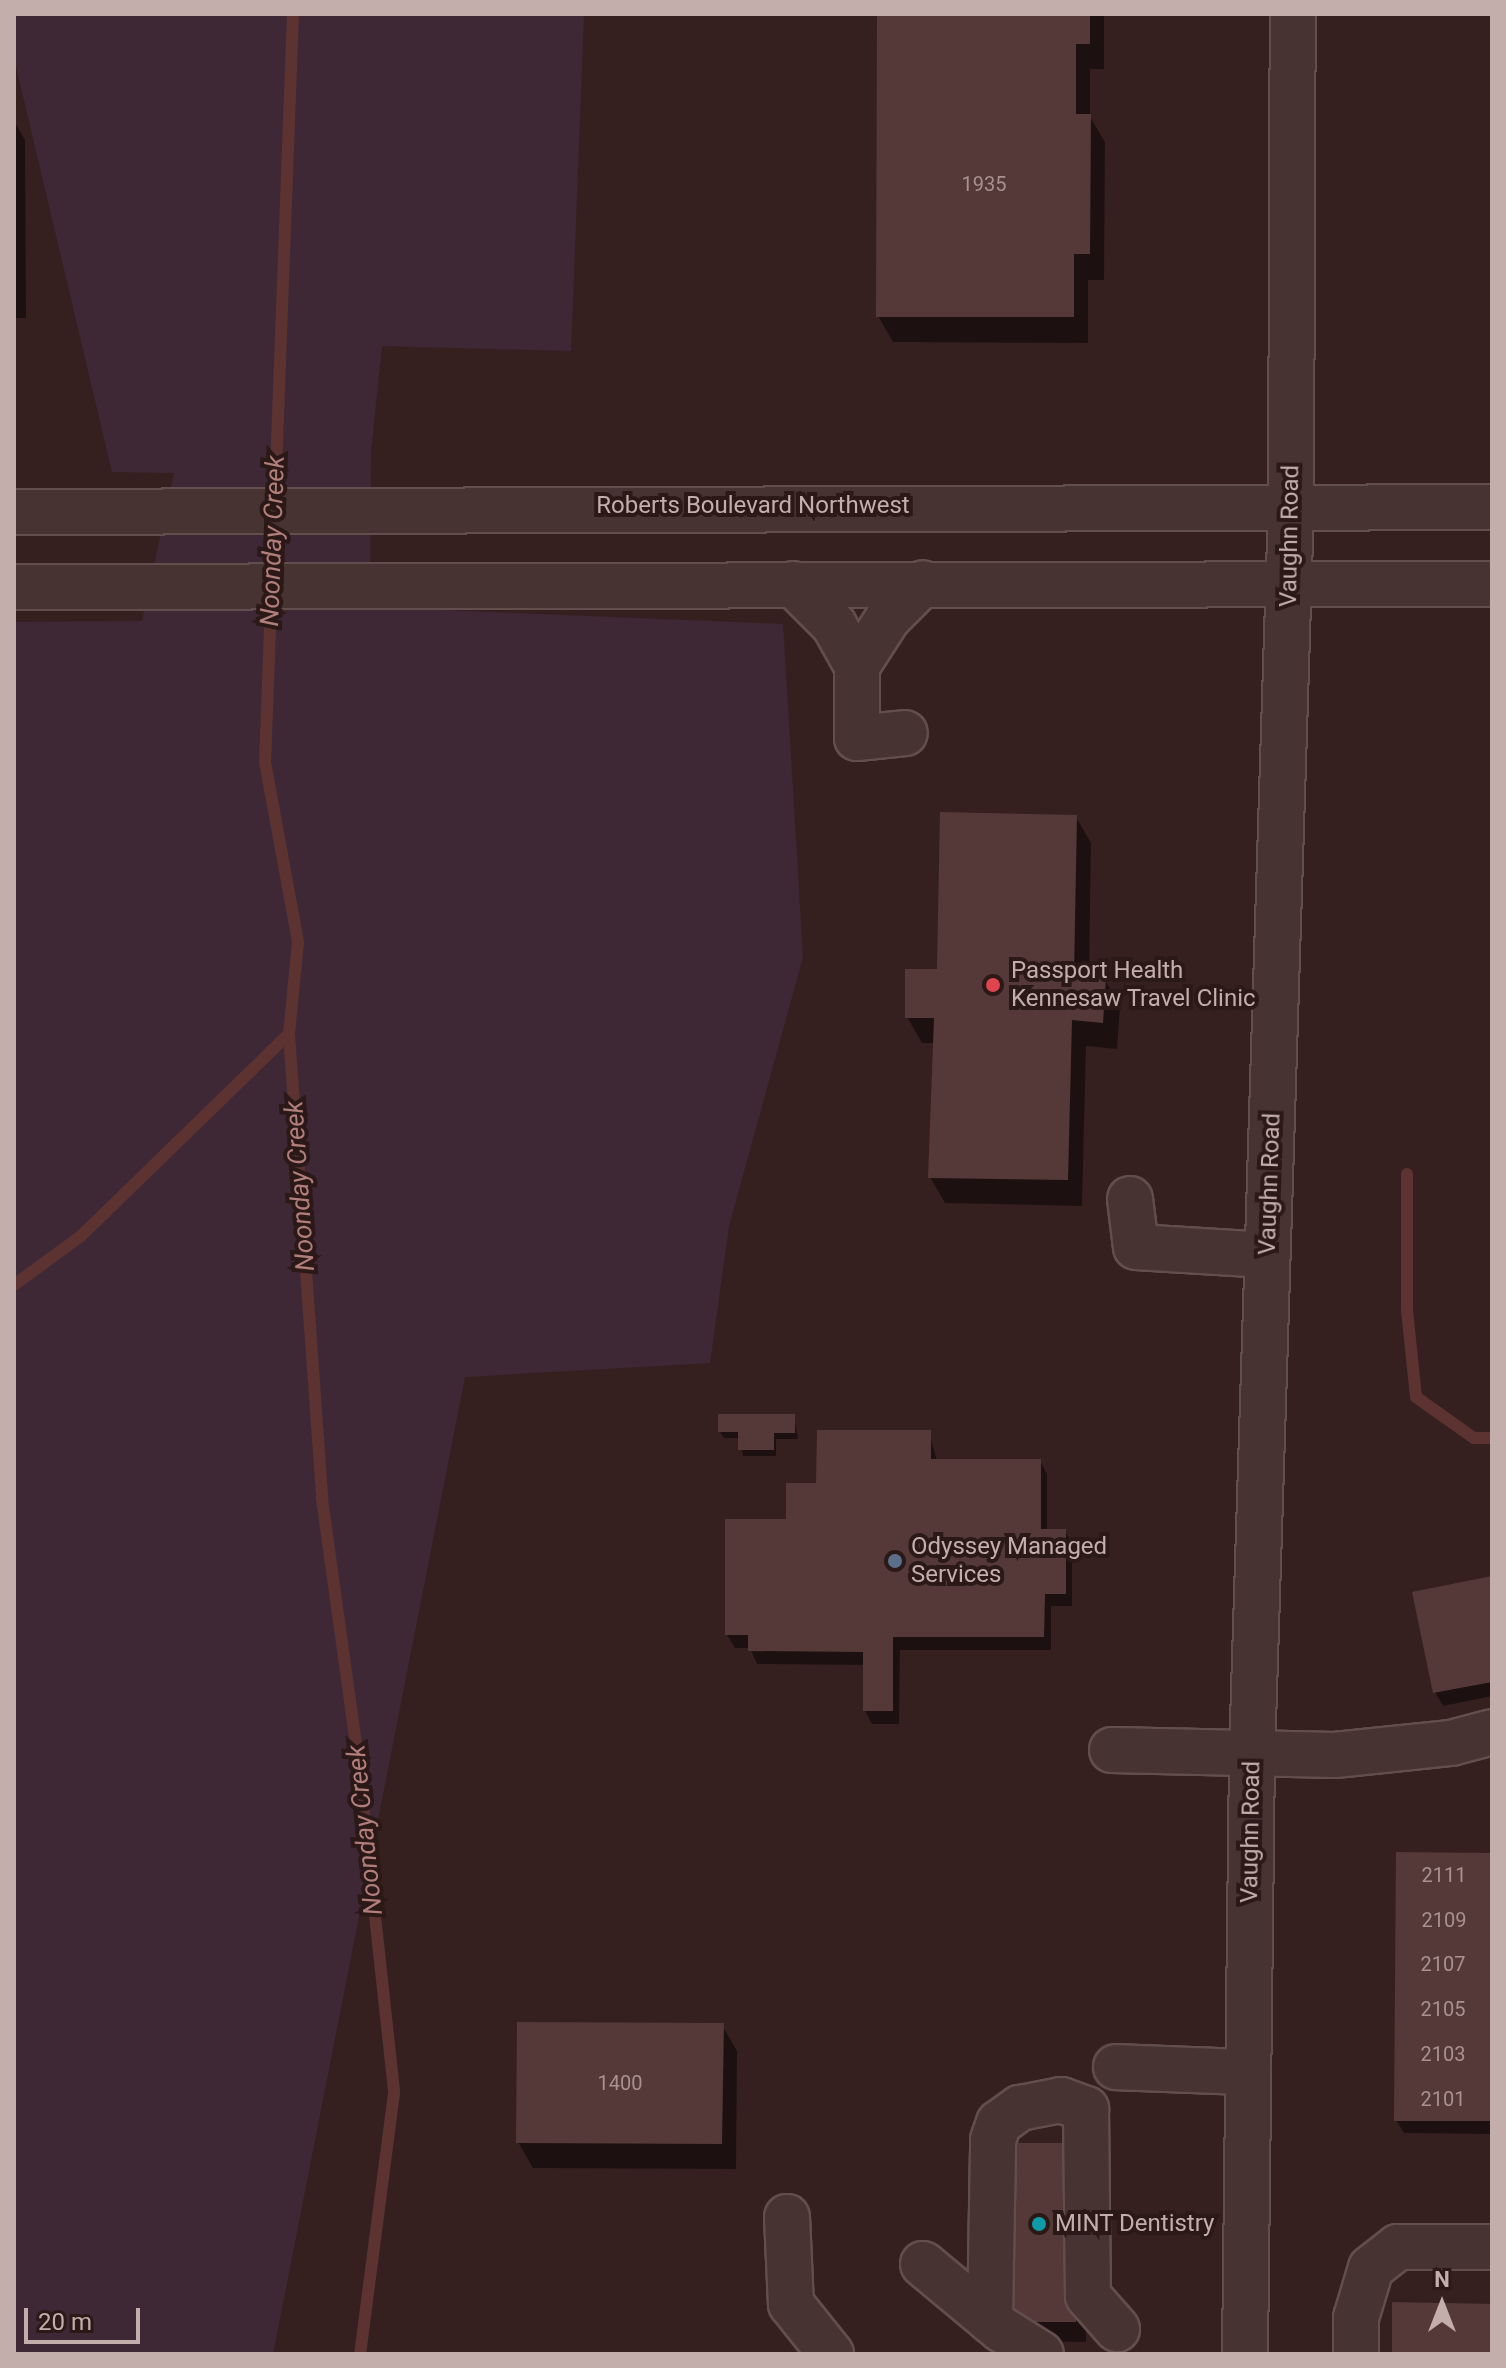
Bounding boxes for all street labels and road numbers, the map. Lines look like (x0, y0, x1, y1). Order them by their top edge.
street label: Vaughn Road (1274, 465, 1306, 607)
street label: Roberts Boulevard Northwest (596, 492, 910, 520)
street label: Vaughn Road (1253, 1113, 1287, 1255)
street label: Vaughn Road (1235, 1761, 1267, 1903)

